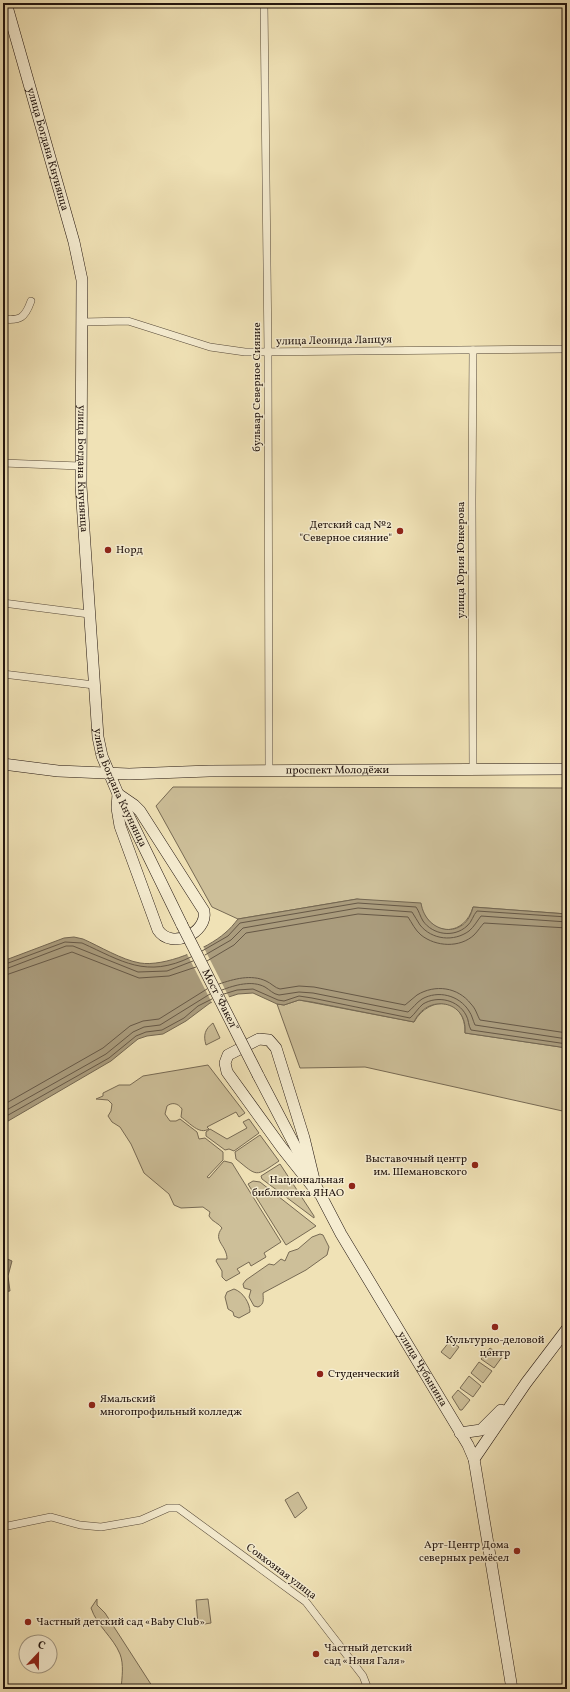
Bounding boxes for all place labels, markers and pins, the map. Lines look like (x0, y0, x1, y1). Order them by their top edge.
place label: Детский сад №2 "Северное сияние" (299, 518, 392, 546)
marker: Детский сад №2 "Северное сияние" (395, 526, 405, 536)
place label: Норд (116, 543, 143, 558)
marker: Норд (103, 545, 113, 555)
place label: Выставочный центр им. Шемановского (365, 1152, 467, 1180)
marker: Выставочный центр им. Шемановского (470, 1160, 480, 1170)
place label: Национальная библиотека ЯНАО (252, 1173, 344, 1201)
marker: Национальная библиотека ЯНАО (347, 1181, 357, 1191)
marker: Культурно-деловой центр (490, 1322, 500, 1332)
place label: Культурно-деловой центр (446, 1333, 545, 1361)
place label: Студенческий (328, 1367, 400, 1382)
marker: Студенческий (315, 1369, 325, 1379)
place label: Ямальский многопрофильный колледж (100, 1392, 242, 1420)
marker: Ямальский многопрофильный колледж (87, 1400, 97, 1410)
place label: Арт-Центр Дома северных ремёсел (419, 1538, 510, 1566)
marker: Арт-Центр Дома северных ремёсел (512, 1546, 522, 1556)
place label: Частный детский сад «Baby Club» (36, 1615, 205, 1630)
marker: Частный детский сад «Baby Club» (23, 1617, 33, 1627)
place label: Частный детский сад «Няня Галя» (324, 1641, 412, 1669)
marker: Частный детский сад «Няня Галя» (311, 1649, 321, 1659)

